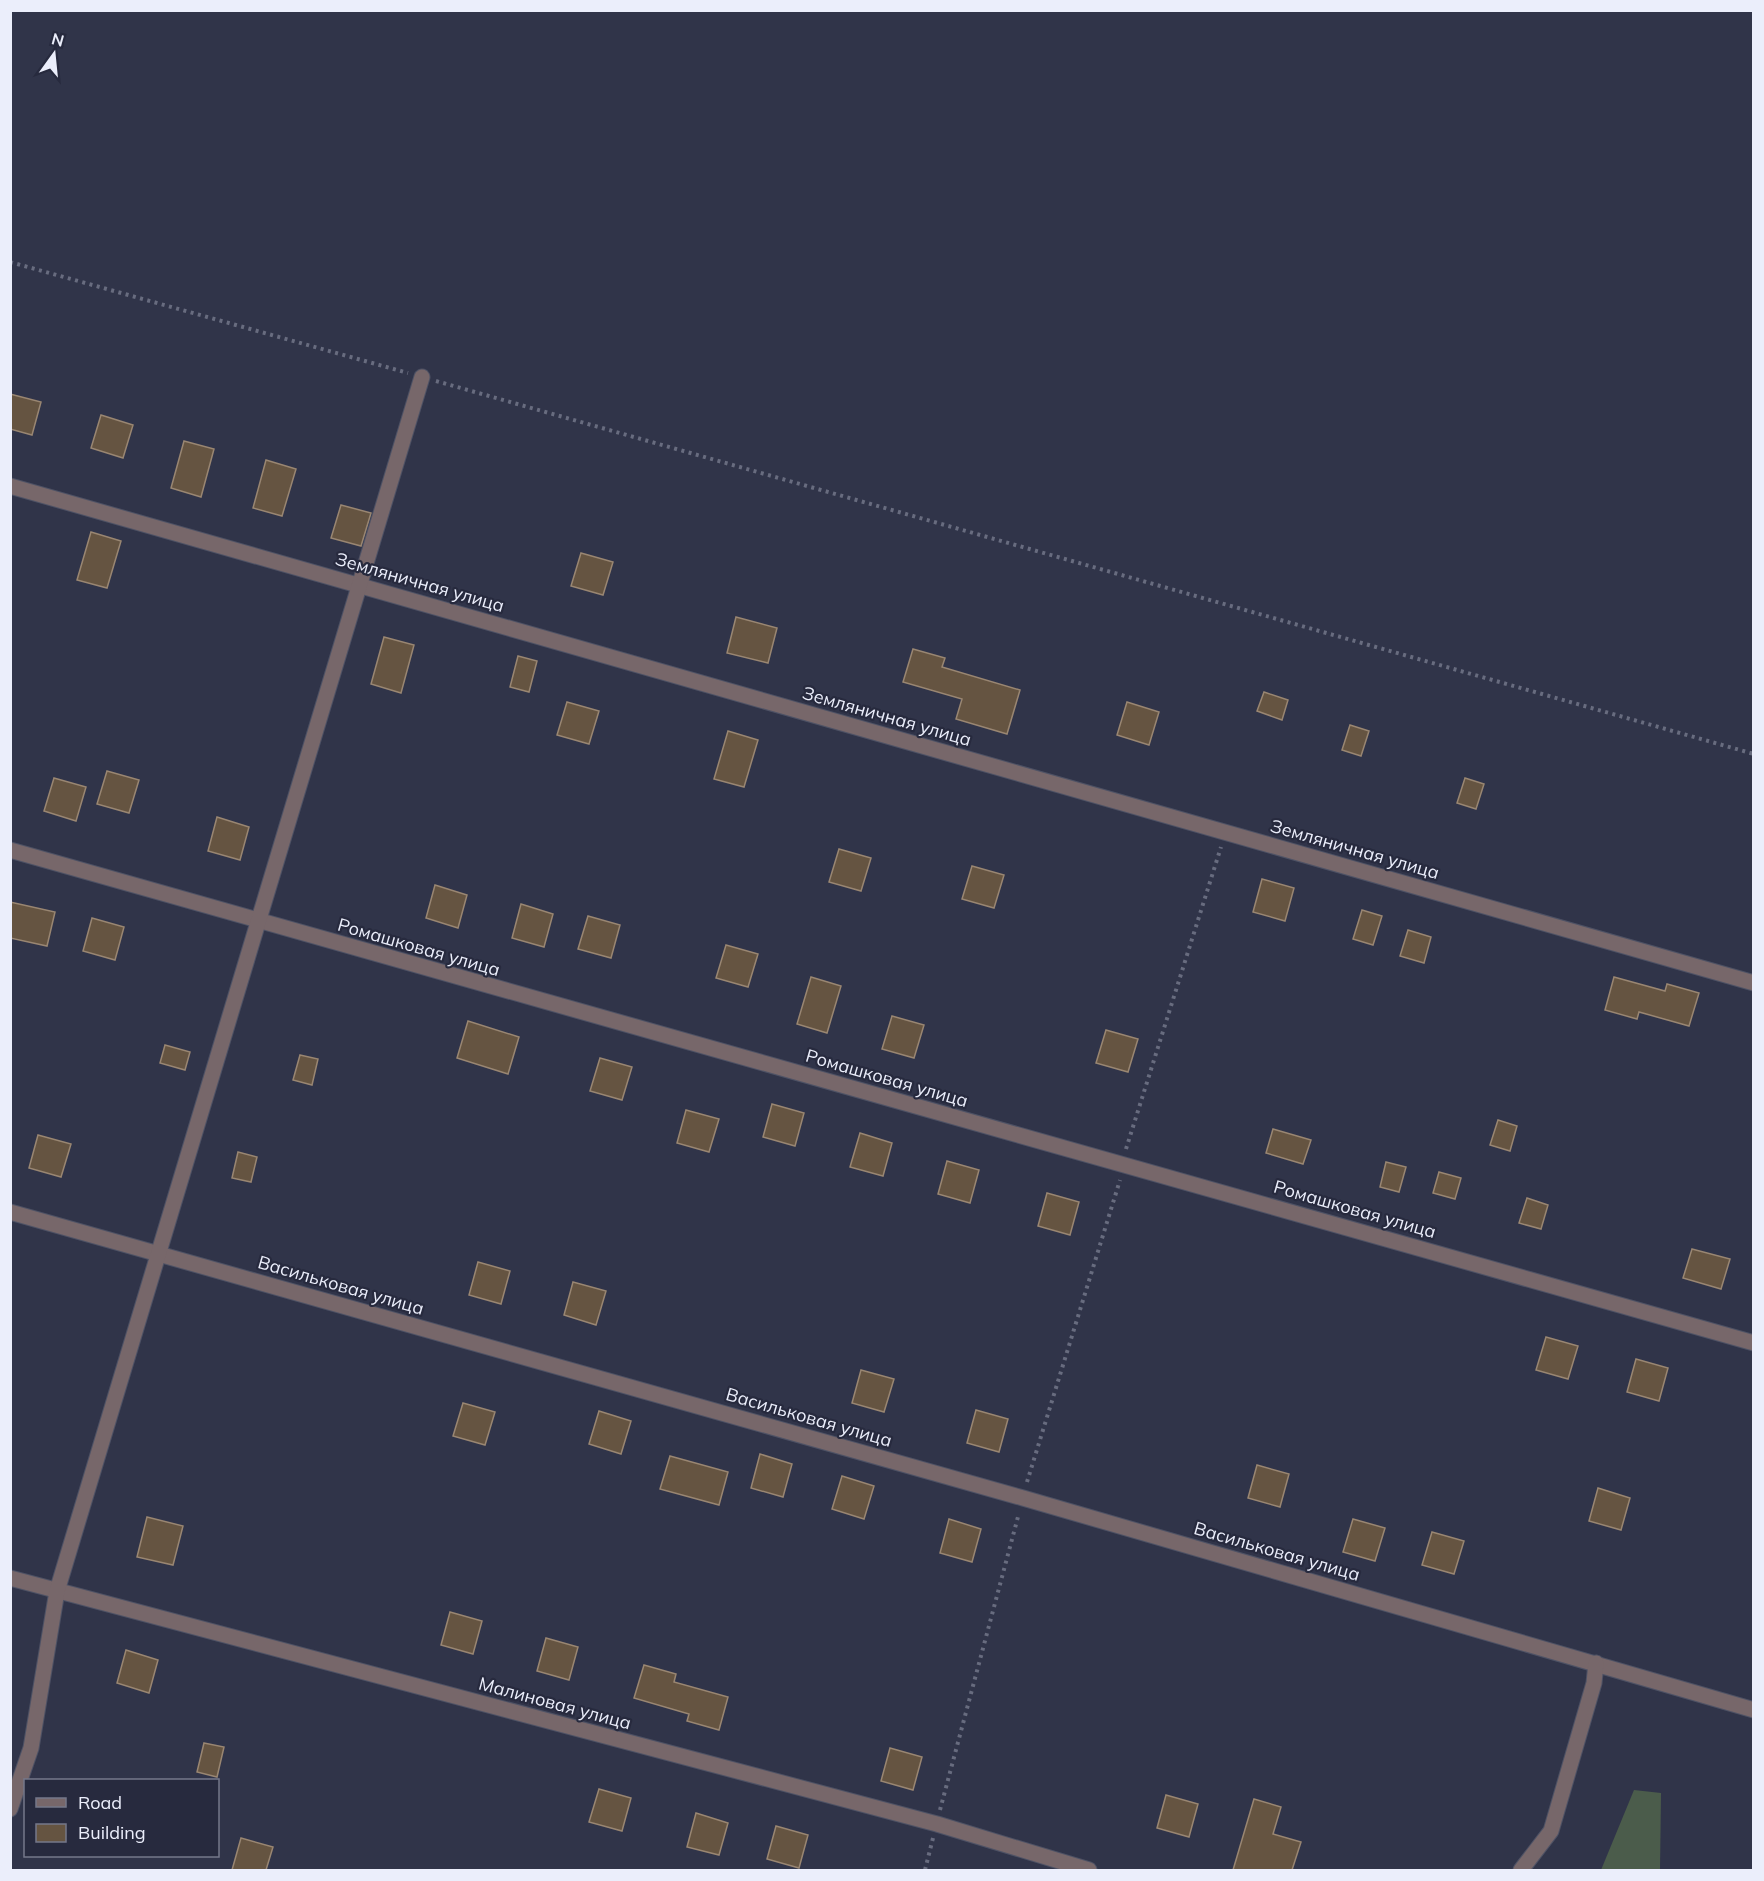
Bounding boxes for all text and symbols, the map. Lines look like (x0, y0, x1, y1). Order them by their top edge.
north arrow (24, 24, 84, 84)
text: N (49, 28, 66, 51)
street label: Земляничная улица (333, 547, 507, 617)
street label: Земляничная улица (800, 681, 974, 751)
street label: Земляничная улица (1268, 814, 1442, 884)
street label: Ромашковая улица (335, 913, 503, 981)
street label: Ромашковая улица (803, 1044, 971, 1112)
street label: Ромашковая улица (1271, 1175, 1439, 1243)
street label: Васильковая улица (255, 1250, 427, 1320)
street label: Васильковая улица (723, 1382, 895, 1452)
street label: Васильковая улица (1191, 1516, 1363, 1586)
street label: Малиновая улица (476, 1672, 634, 1734)
legend (24, 1779, 219, 1857)
text: Road (78, 1791, 122, 1814)
text: Building (78, 1821, 146, 1844)

